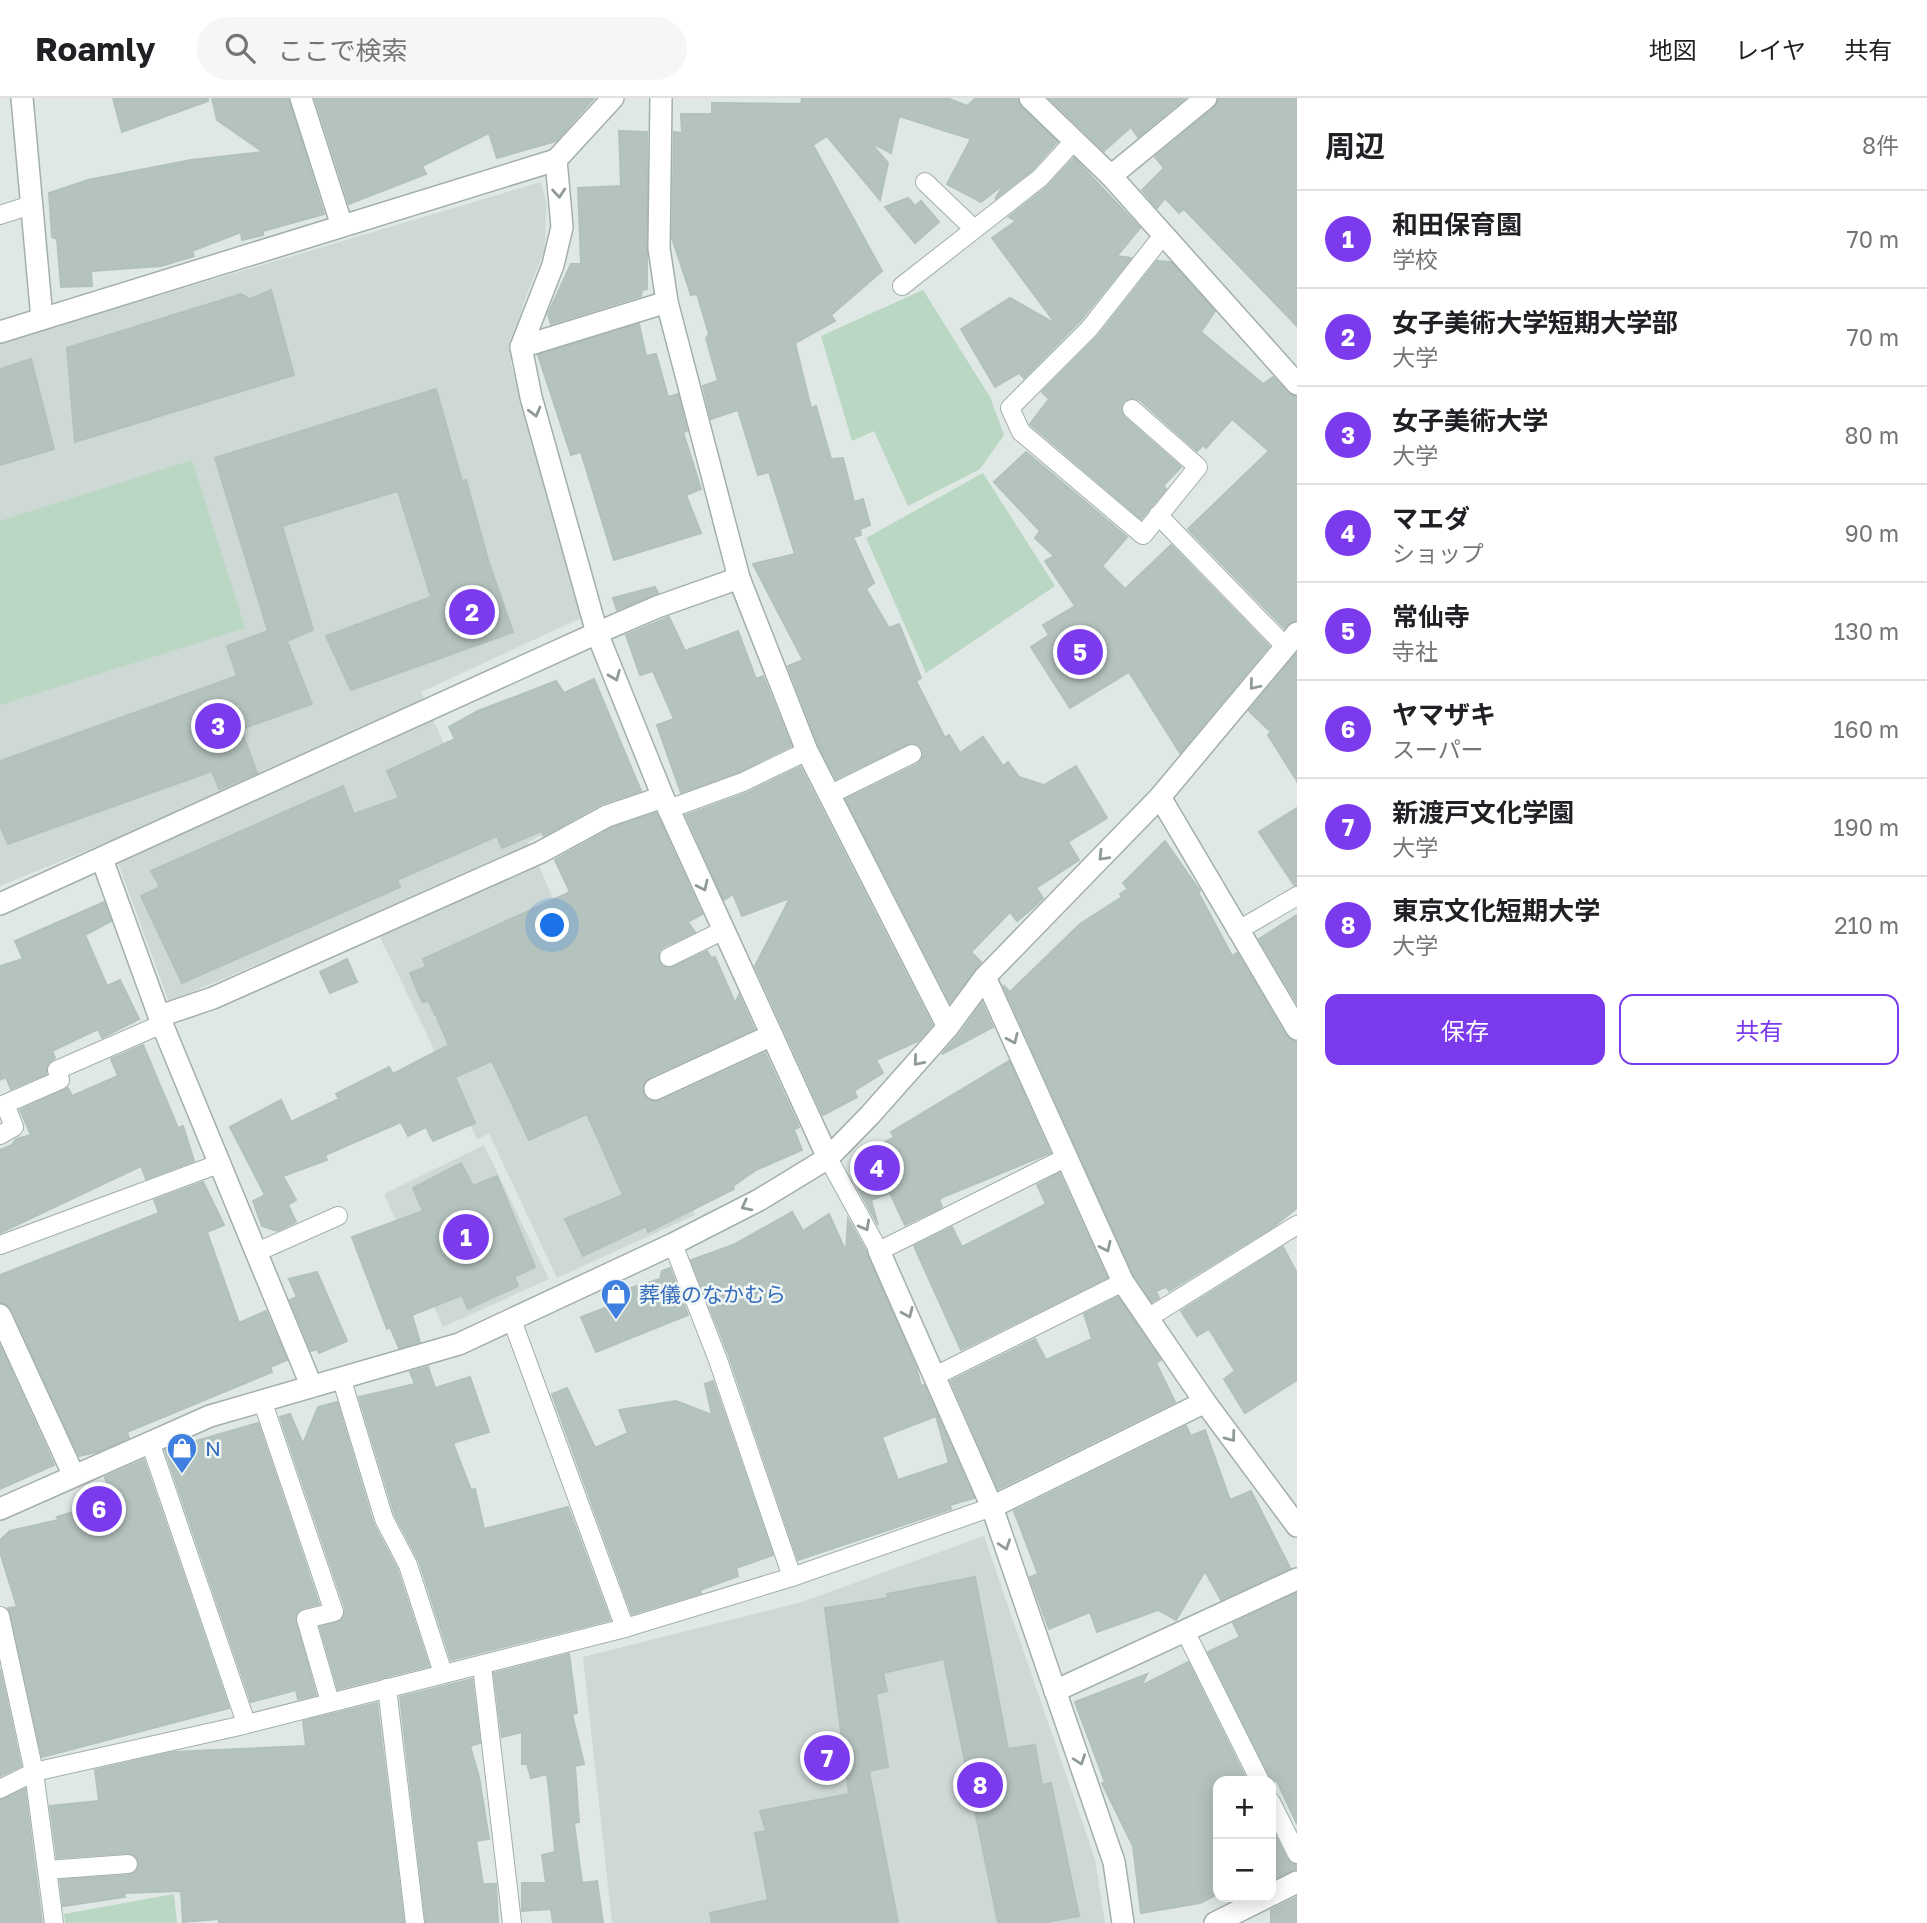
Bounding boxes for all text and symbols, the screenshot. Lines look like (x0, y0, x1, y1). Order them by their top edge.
search box (197, 17, 687, 80)
text: Roamly (35, 29, 155, 68)
icon: search (221, 29, 259, 67)
text: ここで検索 (277, 35, 407, 66)
text: 地図 (1649, 35, 1697, 64)
text: レイヤ (1735, 35, 1806, 64)
text: 共有 (1844, 35, 1892, 64)
text: 周辺 (1325, 128, 1385, 164)
text: 8件 (1862, 131, 1899, 159)
one-way arrow (551, 188, 566, 199)
text: 和田保育園 (1392, 209, 1522, 240)
text: 1 (1342, 225, 1354, 253)
text: 70 m (1846, 225, 1899, 253)
text: 学校 (1392, 245, 1438, 273)
text: 女子美術大学短期大学部 (1392, 307, 1678, 338)
text: 2 (1341, 323, 1355, 351)
text: 70 m (1846, 323, 1899, 351)
text: 大学 (1392, 343, 1438, 371)
text: 女子美術大学 (1392, 405, 1548, 436)
one-way arrow (526, 406, 541, 418)
text: 3 (1341, 421, 1355, 449)
text: 80 m (1845, 421, 1899, 449)
text: 大学 (1392, 441, 1438, 469)
text: マエダ (1392, 503, 1470, 534)
text: 4 (1341, 519, 1355, 547)
text: 90 m (1845, 519, 1899, 547)
text: ショップ (1392, 539, 1484, 567)
pin: 2 (449, 586, 495, 638)
text: 常仙寺 (1392, 601, 1470, 632)
text: 5 (1341, 617, 1355, 645)
text: 130 m (1834, 617, 1899, 645)
pin: 5 (1057, 626, 1103, 678)
text: 寺社 (1392, 637, 1438, 665)
one-way arrow (606, 669, 620, 681)
one-way arrow (1249, 678, 1262, 690)
text: ヤマザキ (1392, 699, 1496, 730)
pin: 3 (195, 700, 241, 752)
text: 6 (1341, 715, 1355, 743)
text: 160 m (1834, 715, 1899, 743)
text: スーパー (1392, 735, 1484, 763)
text: 新渡戸文化学園 (1392, 797, 1574, 828)
text: 7 (1342, 813, 1354, 841)
text: 190 m (1834, 813, 1899, 841)
text: 大学 (1392, 833, 1438, 861)
one-way arrow (1099, 848, 1111, 860)
one-way arrow (695, 878, 709, 891)
text: 東京文化短期大学 (1392, 895, 1600, 926)
your location (535, 908, 569, 942)
text: 8 (1341, 911, 1355, 939)
text: 210 m (1834, 911, 1899, 939)
text: 大学 (1392, 931, 1438, 959)
button: 保存 (1325, 994, 1605, 1065)
button: 共有 (1619, 994, 1899, 1065)
one-way arrow (1005, 1032, 1019, 1045)
one-way arrow (914, 1053, 926, 1066)
pin: 4 (854, 1142, 900, 1194)
one-way arrow (741, 1198, 753, 1212)
pin: 1 (443, 1211, 489, 1263)
one-way arrow (857, 1218, 870, 1231)
one-way arrow (1098, 1240, 1112, 1252)
shop icon: 葬儀のなかむら (599, 1277, 633, 1321)
place label: 葬儀のなかむら (639, 1281, 786, 1307)
one-way arrow (900, 1306, 914, 1318)
one-way arrow (1222, 1429, 1235, 1441)
shop icon: N (165, 1431, 199, 1475)
place label: N (205, 1435, 221, 1461)
pin: 6 (76, 1483, 122, 1535)
one-way arrow (997, 1539, 1011, 1551)
pin: 7 (804, 1732, 850, 1784)
one-way arrow (1072, 1754, 1086, 1766)
pin: 8 (957, 1759, 1003, 1811)
map controls (1213, 1776, 1276, 1902)
button: + (1213, 1776, 1276, 1839)
button: − (1213, 1839, 1276, 1902)

